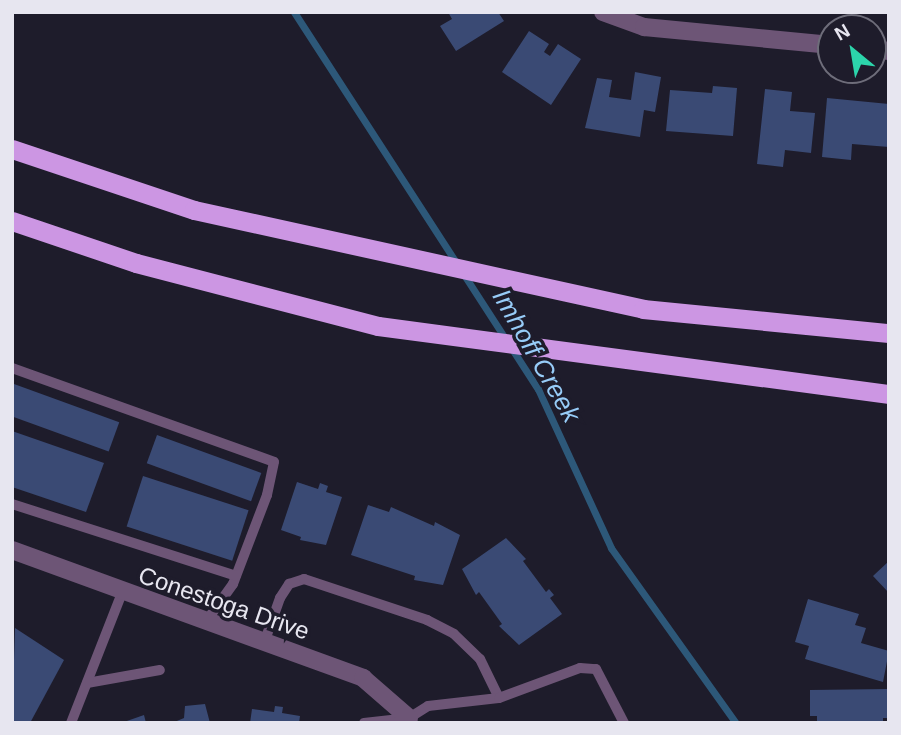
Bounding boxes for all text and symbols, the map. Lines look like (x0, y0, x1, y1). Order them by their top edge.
north arrow (817, 14, 887, 84)
text: N (831, 20, 853, 45)
water label: Imhoff Creek (485, 284, 587, 428)
street label: Conestoga Drive (135, 560, 313, 646)

